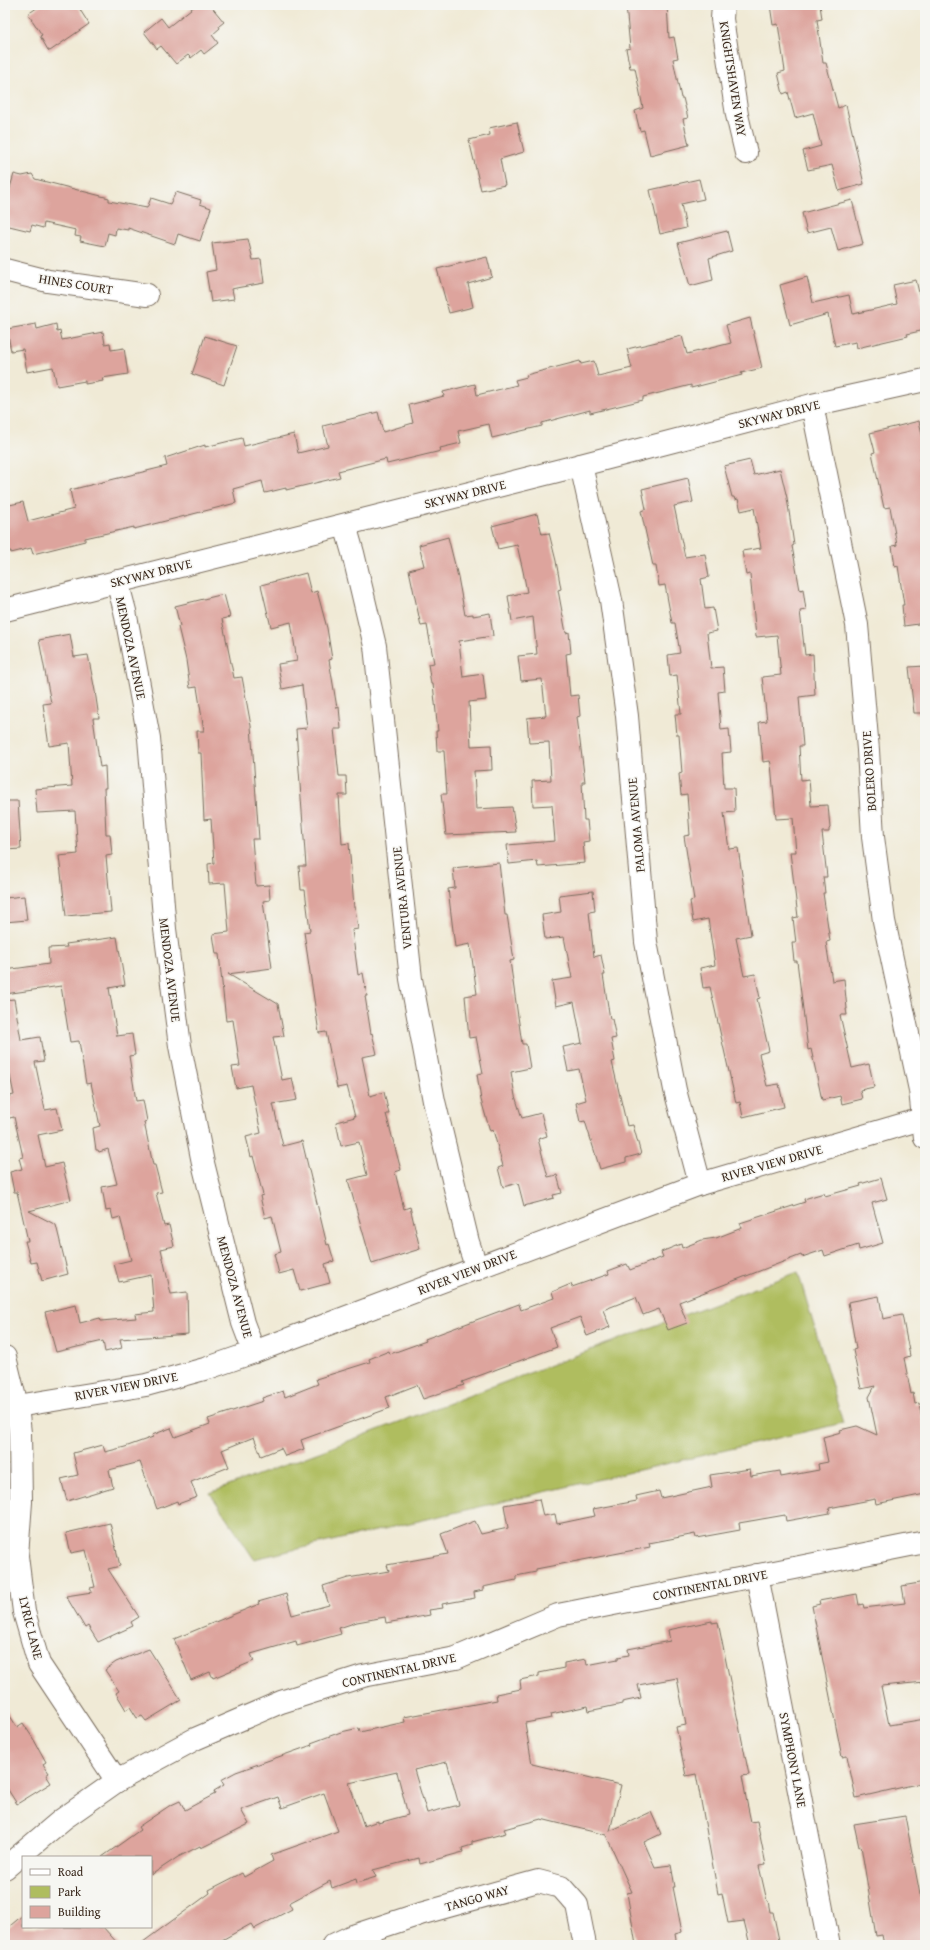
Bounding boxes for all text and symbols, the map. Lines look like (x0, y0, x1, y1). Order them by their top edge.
street label: KNIGHTSHAVEN WAY (714, 20, 752, 138)
street label: HINES COURT (37, 269, 115, 299)
street label: SKYWAY DRIVE (736, 395, 822, 433)
street label: SKYWAY DRIVE (422, 475, 508, 513)
street label: SKYWAY DRIVE (108, 554, 194, 592)
street label: MENDOZA AVENUE (111, 595, 151, 702)
street label: BOLERO DRIVE (857, 730, 881, 812)
street label: PALOMA AVENUE (622, 776, 650, 873)
street label: VENTURA AVENUE (387, 845, 417, 950)
street label: MENDOZA AVENUE (154, 917, 186, 1024)
street label: RIVER VIEW DRIVE (719, 1139, 825, 1187)
street label: MENDOZA AVENUE (212, 1234, 258, 1340)
street label: RIVER VIEW DRIVE (415, 1244, 520, 1300)
street label: RIVER VIEW DRIVE (73, 1367, 179, 1405)
street label: CONTINENTAL DRIVE (651, 1564, 769, 1605)
street label: LYRIC LANE (14, 1595, 48, 1662)
street label: CONTINENTAL DRIVE (340, 1648, 458, 1692)
street label: SYMPHONY LANE (774, 1711, 812, 1810)
legend (22, 1856, 152, 1928)
text: Road (58, 1863, 84, 1880)
street label: TANGO WAY (443, 1880, 511, 1916)
text: Park (58, 1883, 82, 1900)
text: Building (58, 1903, 101, 1920)

